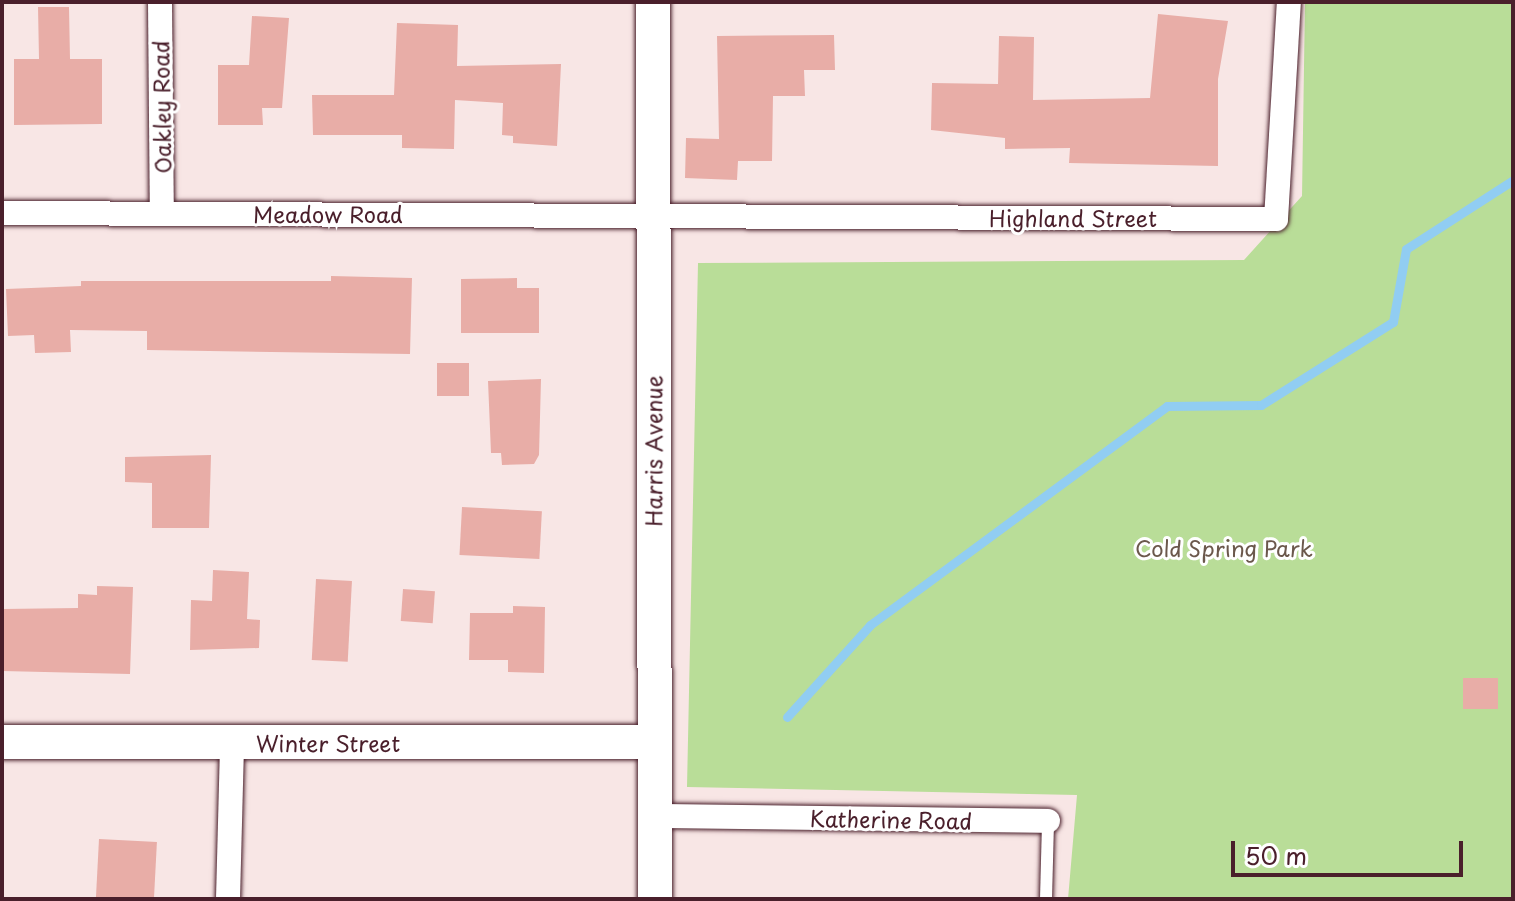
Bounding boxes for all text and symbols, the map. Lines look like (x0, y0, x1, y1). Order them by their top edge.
street label: Oakley Road (147, 39, 175, 175)
street label: Meadow Road (254, 201, 402, 227)
street label: Highland Street (989, 205, 1157, 231)
street label: Harris Avenue (640, 376, 666, 526)
park label: Cold Spring Park (1135, 535, 1313, 561)
street label: Winter Street (255, 730, 401, 756)
street label: Katherine Road (809, 804, 973, 834)
scale bar (1235, 825, 1467, 875)
text: 50 m (1245, 837, 1307, 873)

